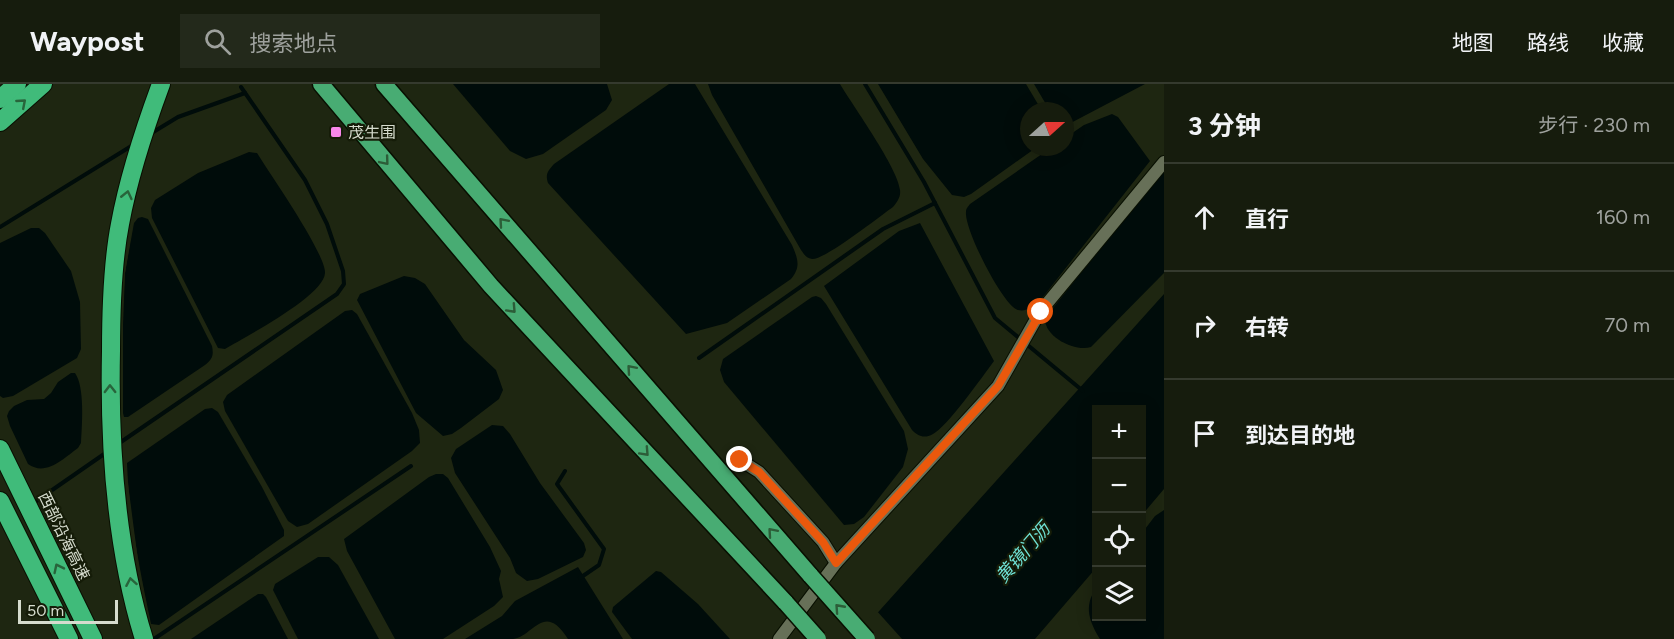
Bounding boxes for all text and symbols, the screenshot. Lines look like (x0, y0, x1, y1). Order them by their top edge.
search box (180, 14, 600, 68)
text: Waypost (30, 24, 144, 58)
icon: search (201, 25, 234, 58)
text: 搜索地点 (249, 30, 337, 57)
text: 地图 (1452, 30, 1494, 55)
text: 路线 (1527, 30, 1569, 55)
text: 收藏 (1602, 30, 1644, 55)
one-way arrow (15, 99, 26, 110)
north arrow (1020, 102, 1074, 156)
text: 3 分钟 (1188, 110, 1261, 142)
text: 步行 · 230 m (1538, 113, 1650, 137)
place label: 茂生围 (348, 123, 396, 142)
marker: 茂生围 (329, 125, 343, 139)
one-way arrow (378, 154, 389, 165)
one-way arrow (119, 190, 132, 200)
icon: ahead (1188, 201, 1221, 234)
text: 160 m (1596, 205, 1650, 229)
text: 直行 (1245, 206, 1289, 233)
one-way arrow (499, 218, 510, 229)
route start (1027, 298, 1053, 324)
one-way arrow (505, 301, 516, 312)
icon: right (1188, 309, 1221, 342)
text: 70 m (1604, 313, 1650, 337)
text: 右转 (1245, 314, 1289, 341)
one-way arrow (627, 365, 638, 376)
one-way arrow (104, 384, 117, 393)
map controls (1092, 405, 1146, 621)
button: + (1092, 405, 1146, 459)
icon: arrive (1188, 417, 1221, 450)
text: 到达目的地 (1245, 422, 1355, 449)
one-way arrow (638, 445, 649, 455)
route end (726, 446, 752, 472)
button: − (1092, 459, 1146, 513)
street label: 西部沿海高速 (34, 489, 94, 583)
button: locate (1092, 513, 1146, 567)
water label: 黄镜门沥 (991, 516, 1057, 587)
one-way arrow (769, 528, 780, 539)
one-way arrow (53, 563, 65, 574)
button: layers (1092, 567, 1146, 621)
one-way arrow (125, 578, 138, 588)
scale bar (18, 597, 118, 624)
text: 50 m (27, 601, 64, 620)
one-way arrow (835, 604, 846, 614)

